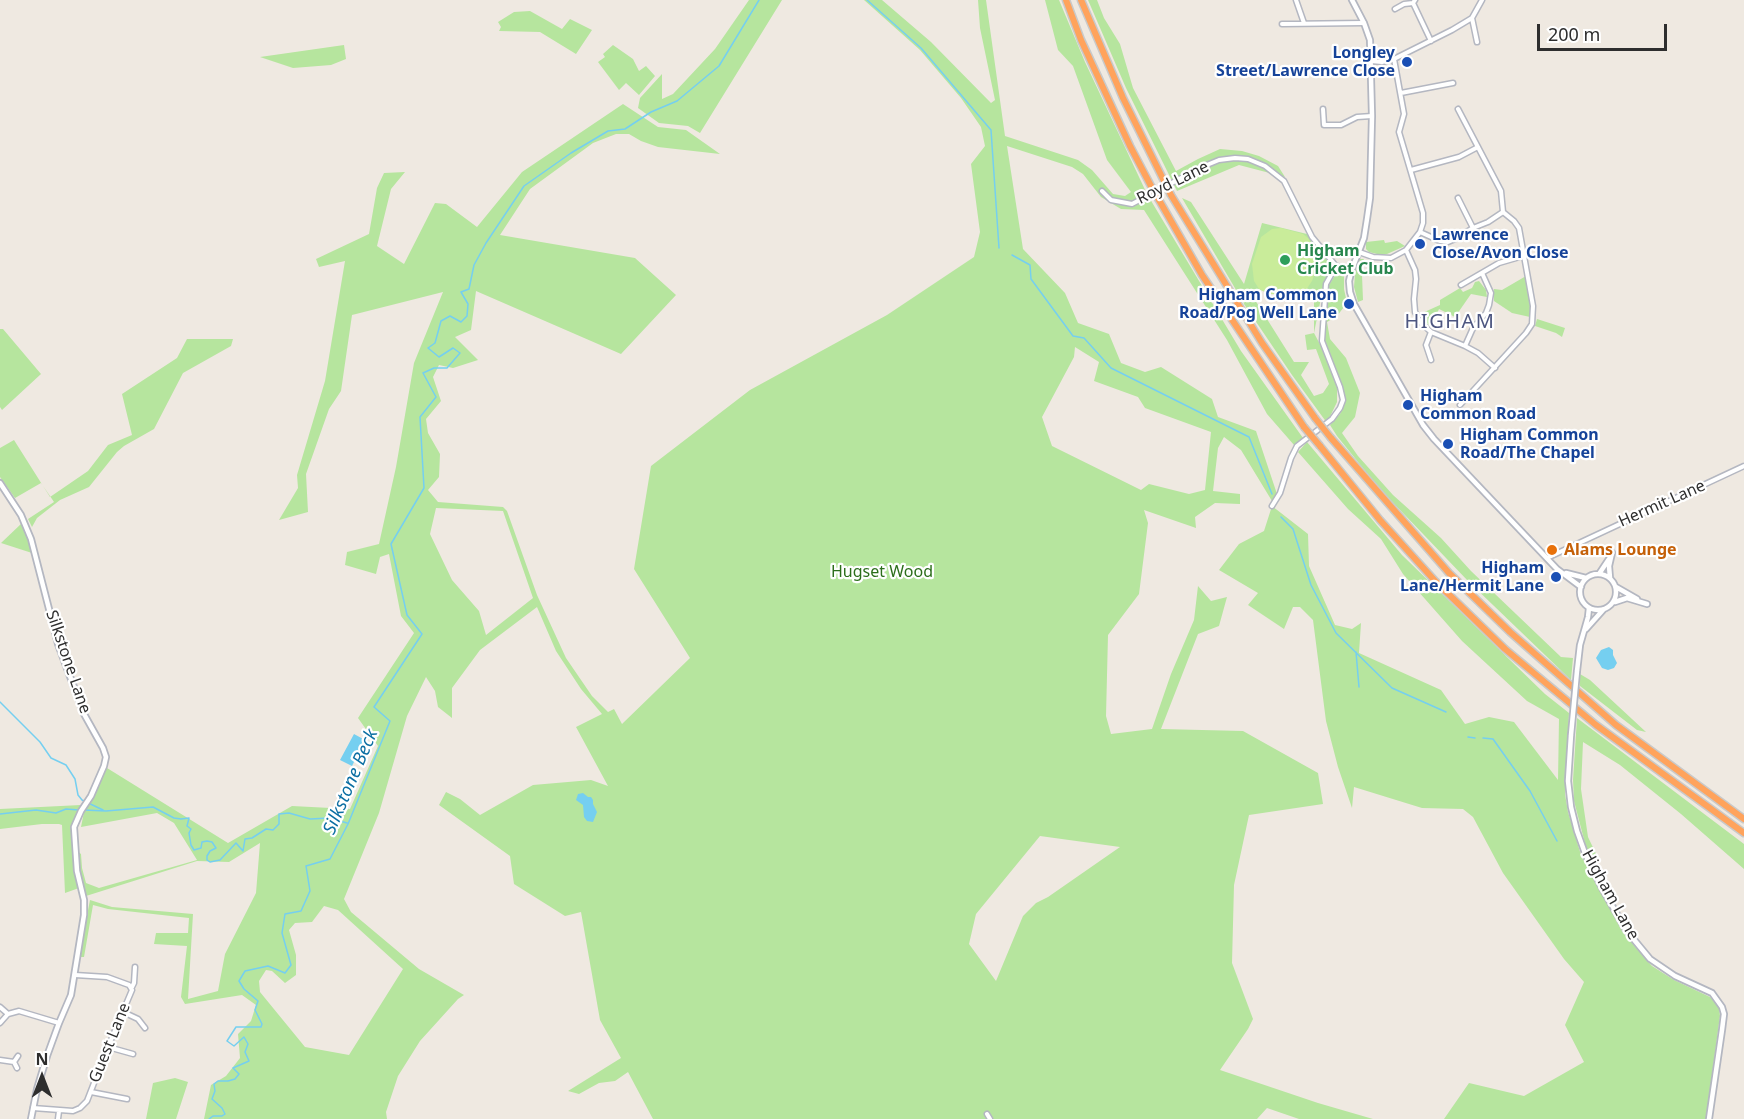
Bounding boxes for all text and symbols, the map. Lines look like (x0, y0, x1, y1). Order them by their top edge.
scale bar (1540, 12, 1670, 50)
text: 200 m (1548, 22, 1600, 46)
place label: Longley Street/Lawrence Close (1216, 43, 1395, 81)
marker: Longley Street/Lawrence Close (1400, 55, 1414, 69)
street label: Royd Lane (1134, 157, 1212, 209)
place label: Lawrence Close/Avon Close (1432, 225, 1569, 263)
marker: Lawrence Close/Avon Close (1413, 237, 1427, 251)
place label: Higham Cricket Club (1297, 241, 1394, 279)
marker: Higham Cricket Club (1278, 253, 1292, 267)
place label: Higham Common Road/Pog Well Lane (1179, 285, 1337, 323)
marker: Higham Common Road/Pog Well Lane (1342, 297, 1356, 311)
district label: HIGHAM (1405, 310, 1495, 334)
place label: Higham Common Road (1420, 386, 1536, 424)
marker: Higham Common Road (1401, 398, 1415, 412)
place label: Higham Common Road/The Chapel (1460, 425, 1599, 463)
marker: Higham Common Road/The Chapel (1441, 437, 1455, 451)
street label: Hermit Lane (1616, 476, 1708, 532)
place label: Alams Lounge (1564, 540, 1677, 560)
marker: Alams Lounge (1545, 543, 1559, 557)
place label: Higham Lane/Hermit Lane (1400, 558, 1544, 596)
park label: Hugset Wood (831, 562, 933, 582)
marker: Higham Lane/Hermit Lane (1549, 570, 1563, 584)
street label: Silkstone Lane (41, 608, 95, 716)
water label: Silkstone Beck (319, 726, 383, 838)
street label: Higham Lane (1577, 847, 1643, 943)
street label: Guest Lane (85, 1000, 135, 1086)
north arrow (12, 1047, 72, 1107)
text: N (35, 1048, 49, 1070)

